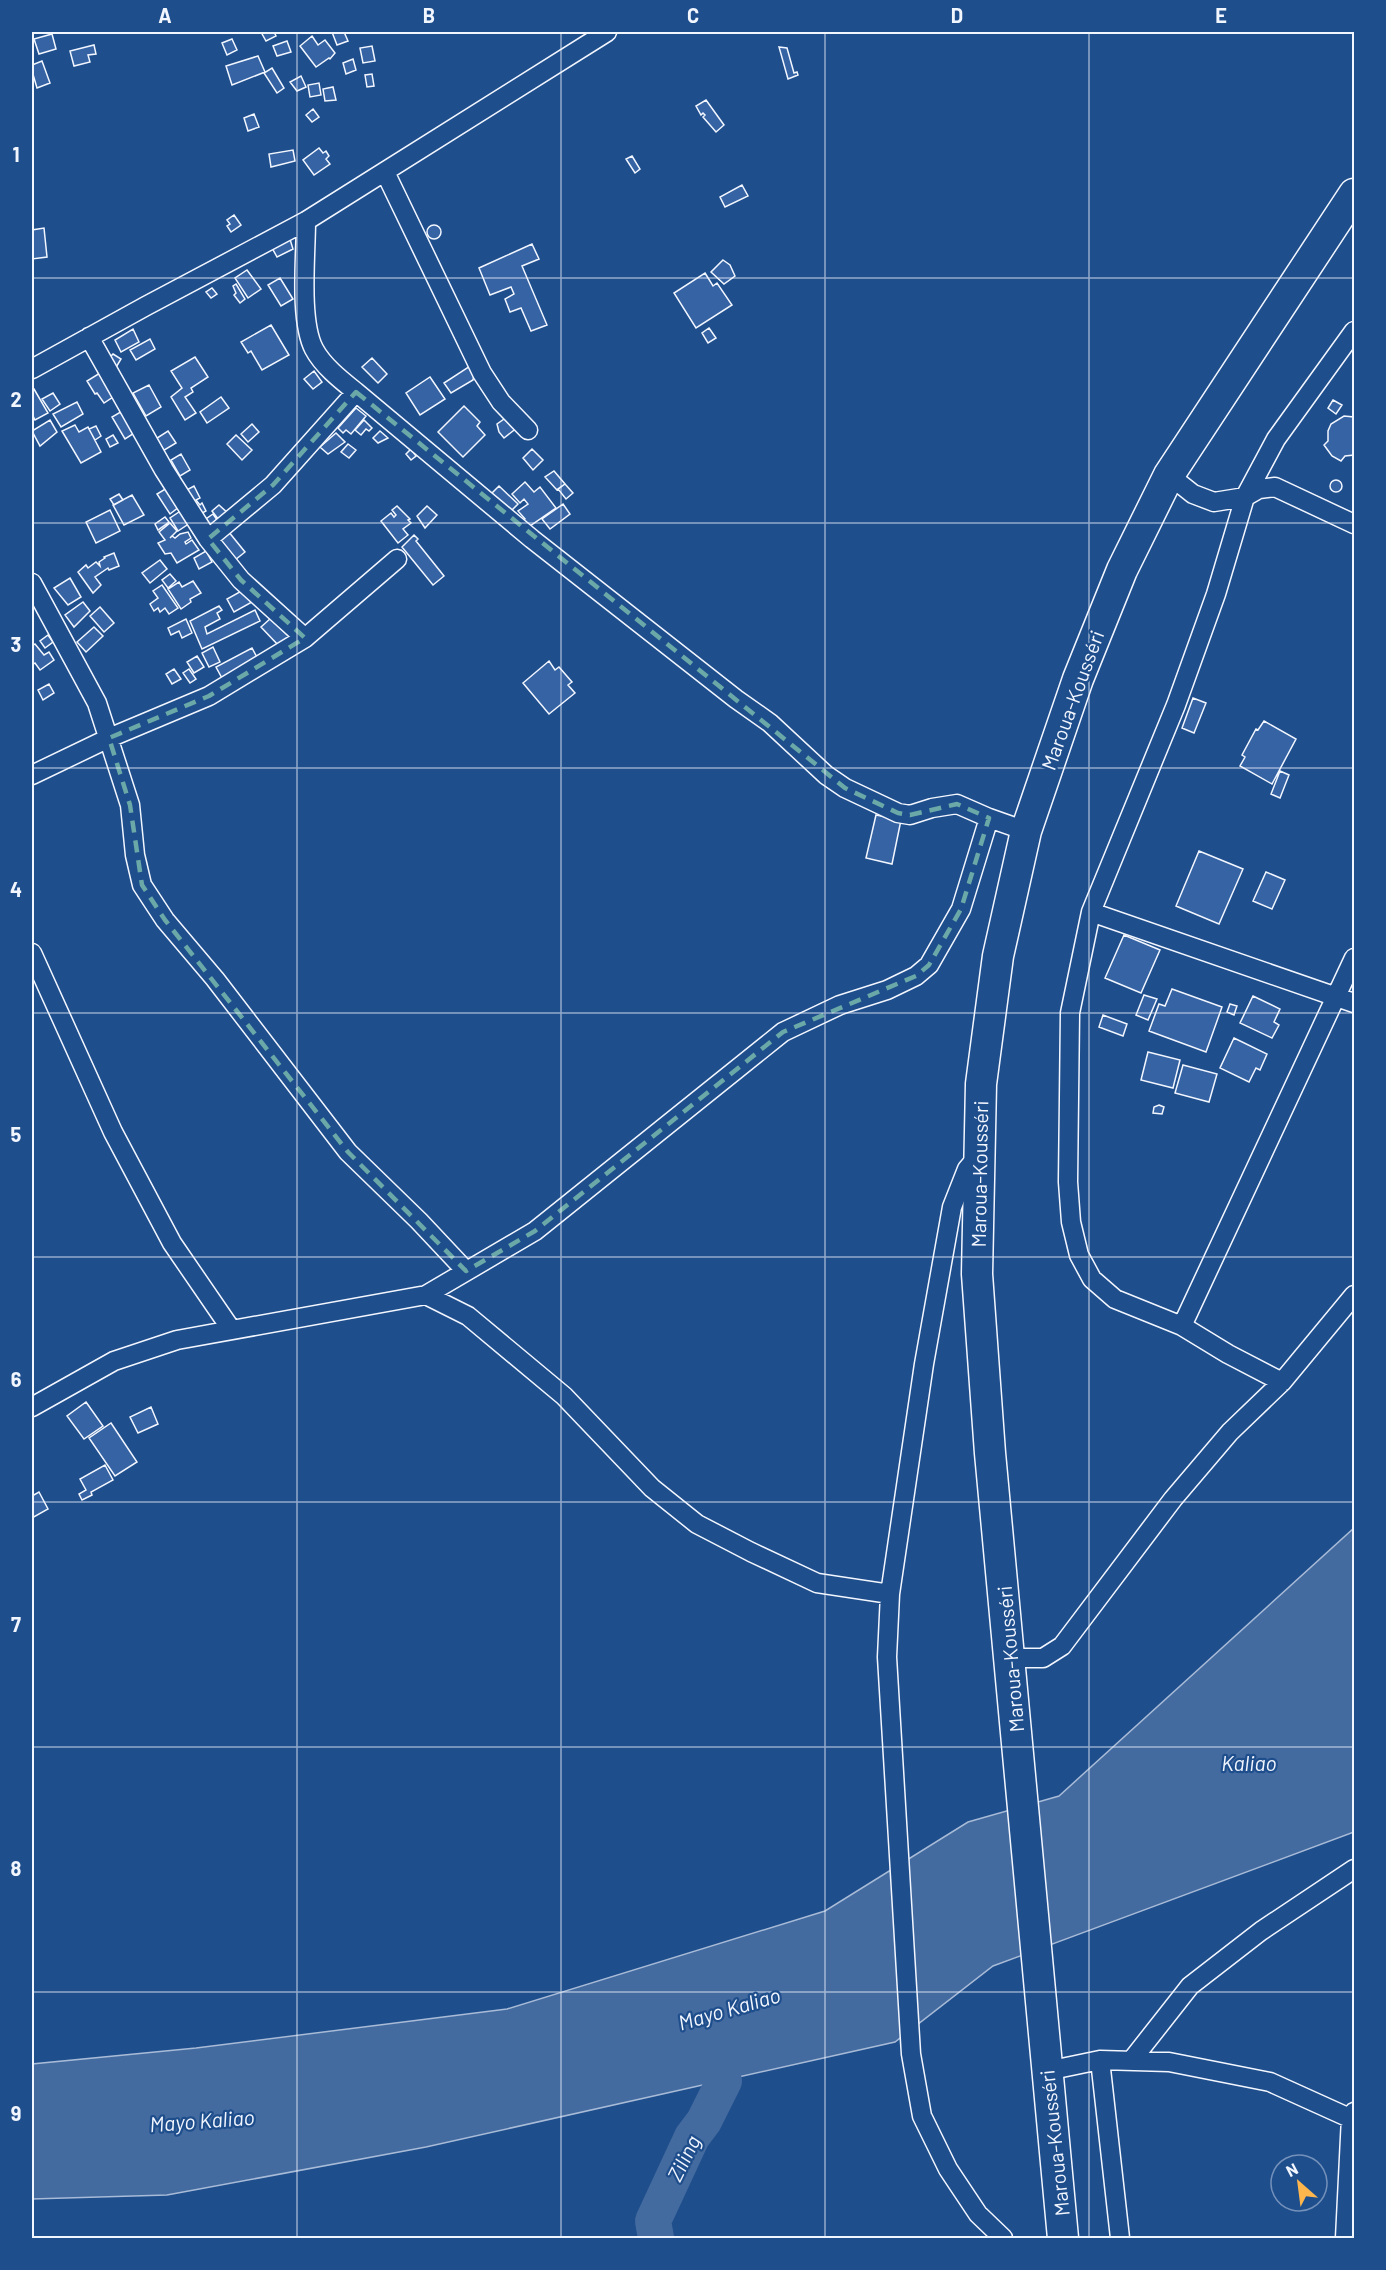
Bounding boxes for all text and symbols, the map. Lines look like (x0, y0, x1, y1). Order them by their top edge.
text: A (158, 3, 172, 27)
text: B (423, 3, 435, 27)
text: C (687, 3, 699, 27)
text: D (951, 3, 963, 27)
text: E (1215, 3, 1227, 27)
text: 1 (12, 142, 20, 166)
text: 2 (10, 387, 22, 411)
street label: Maroua-Kousséri (1036, 627, 1108, 773)
text: 3 (11, 632, 21, 656)
text: 4 (10, 877, 22, 901)
street label: Maroua-Kousséri (966, 1100, 992, 1248)
text: 5 (11, 1122, 22, 1146)
text: 6 (11, 1367, 22, 1391)
street label: Maroua-Kousséri (992, 1585, 1028, 1733)
text: 7 (11, 1612, 21, 1636)
water label: Kaliao (1221, 1750, 1277, 1775)
text: 8 (11, 1856, 22, 1880)
water label: Mayo Kaliao (675, 1981, 783, 2035)
street label: Maroua-Kousséri (1034, 2069, 1074, 2217)
text: 9 (11, 2101, 21, 2125)
water label: Mayo Kaliao (149, 2104, 255, 2136)
water label: Ziling (661, 2131, 705, 2185)
north arrow (1269, 2153, 1329, 2213)
text: N (1283, 2158, 1301, 2180)

